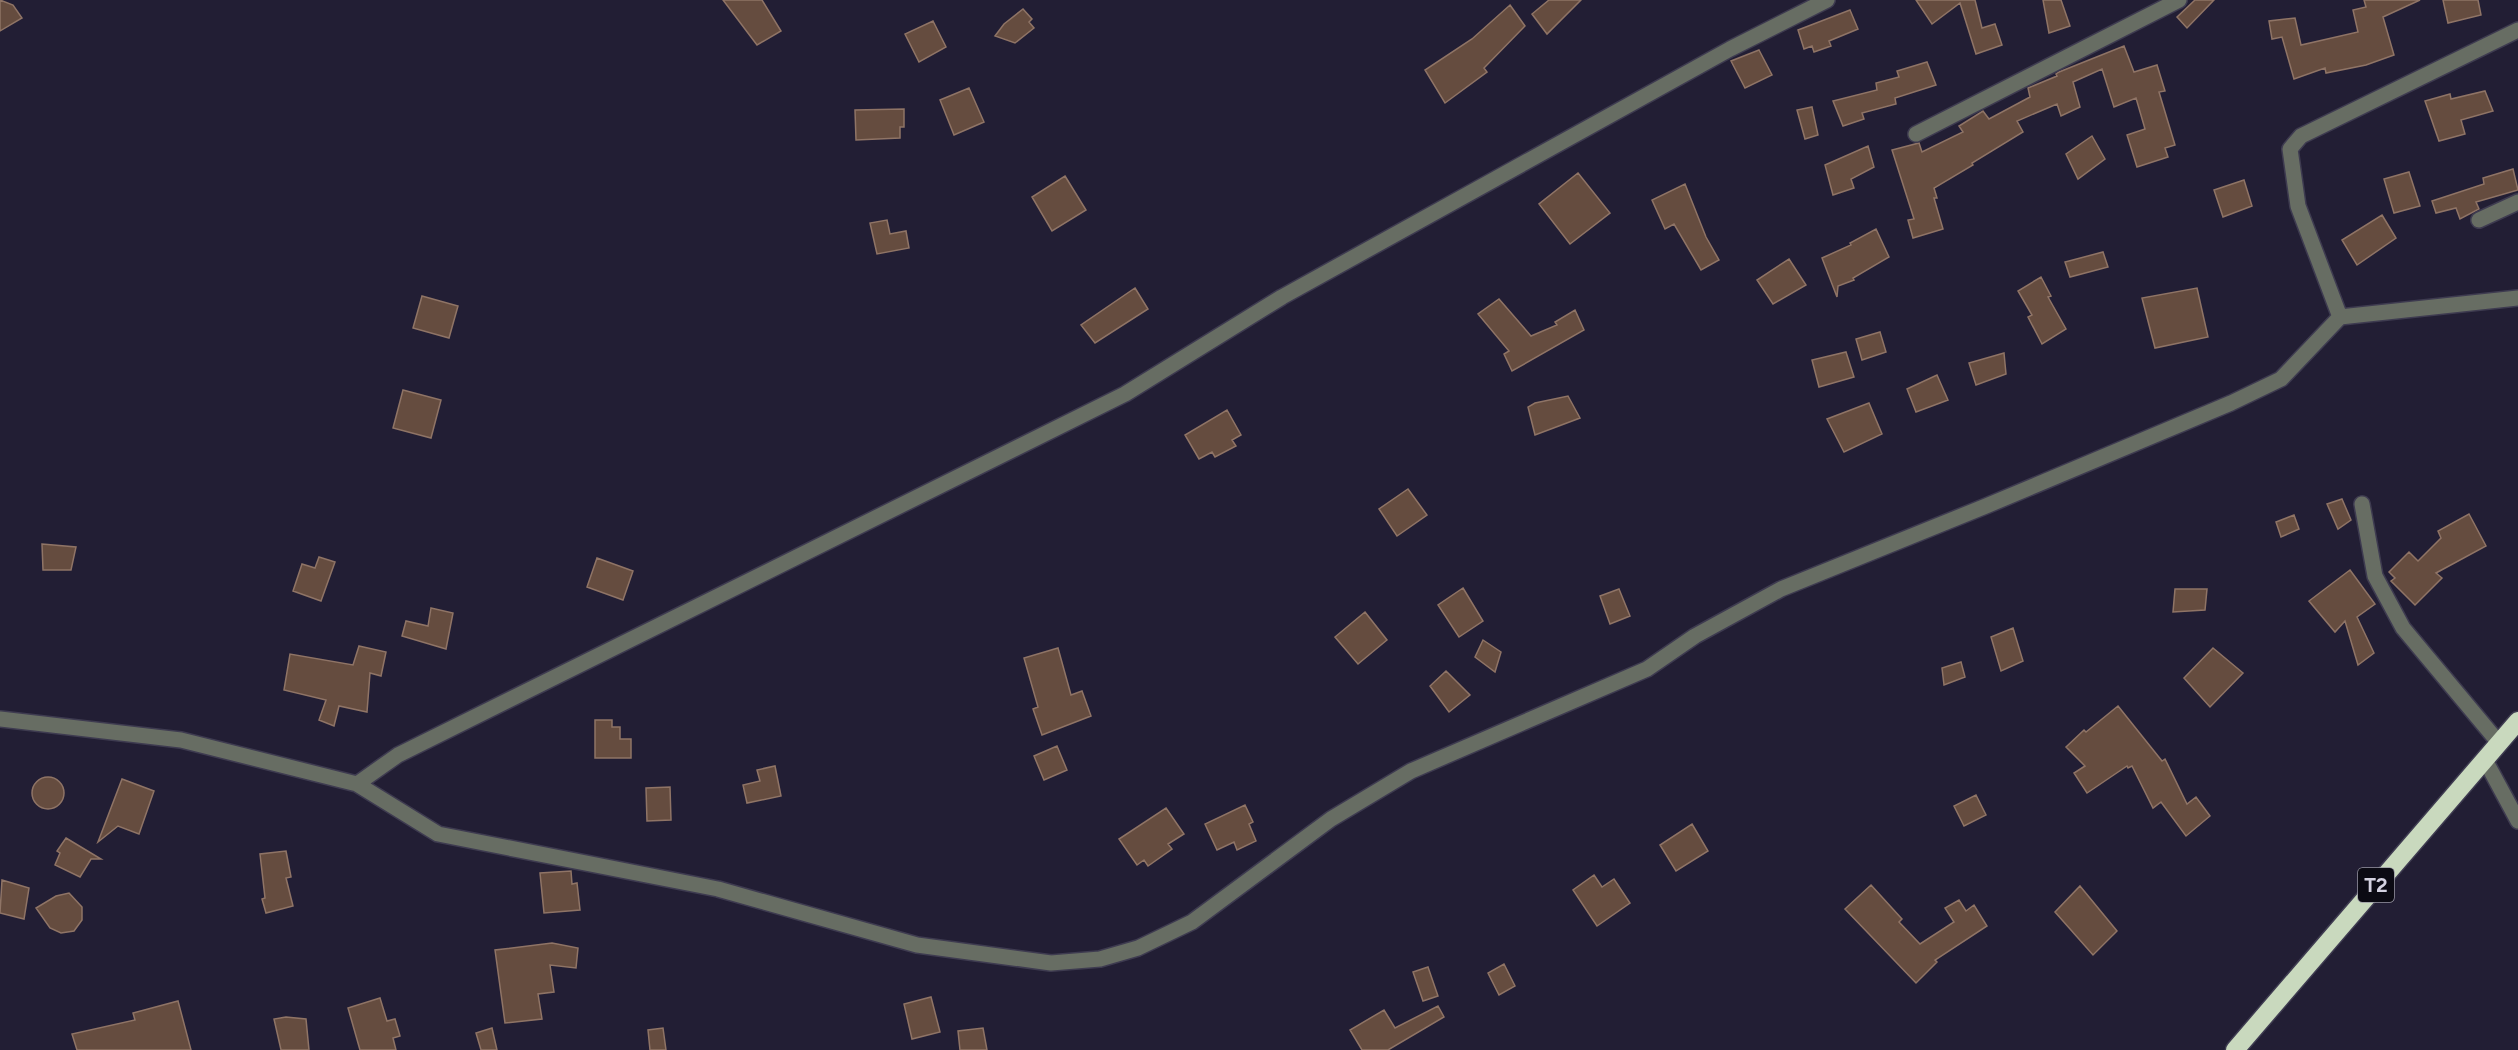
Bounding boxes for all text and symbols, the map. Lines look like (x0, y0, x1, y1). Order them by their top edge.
road number: T2 (2358, 868, 2394, 902)

